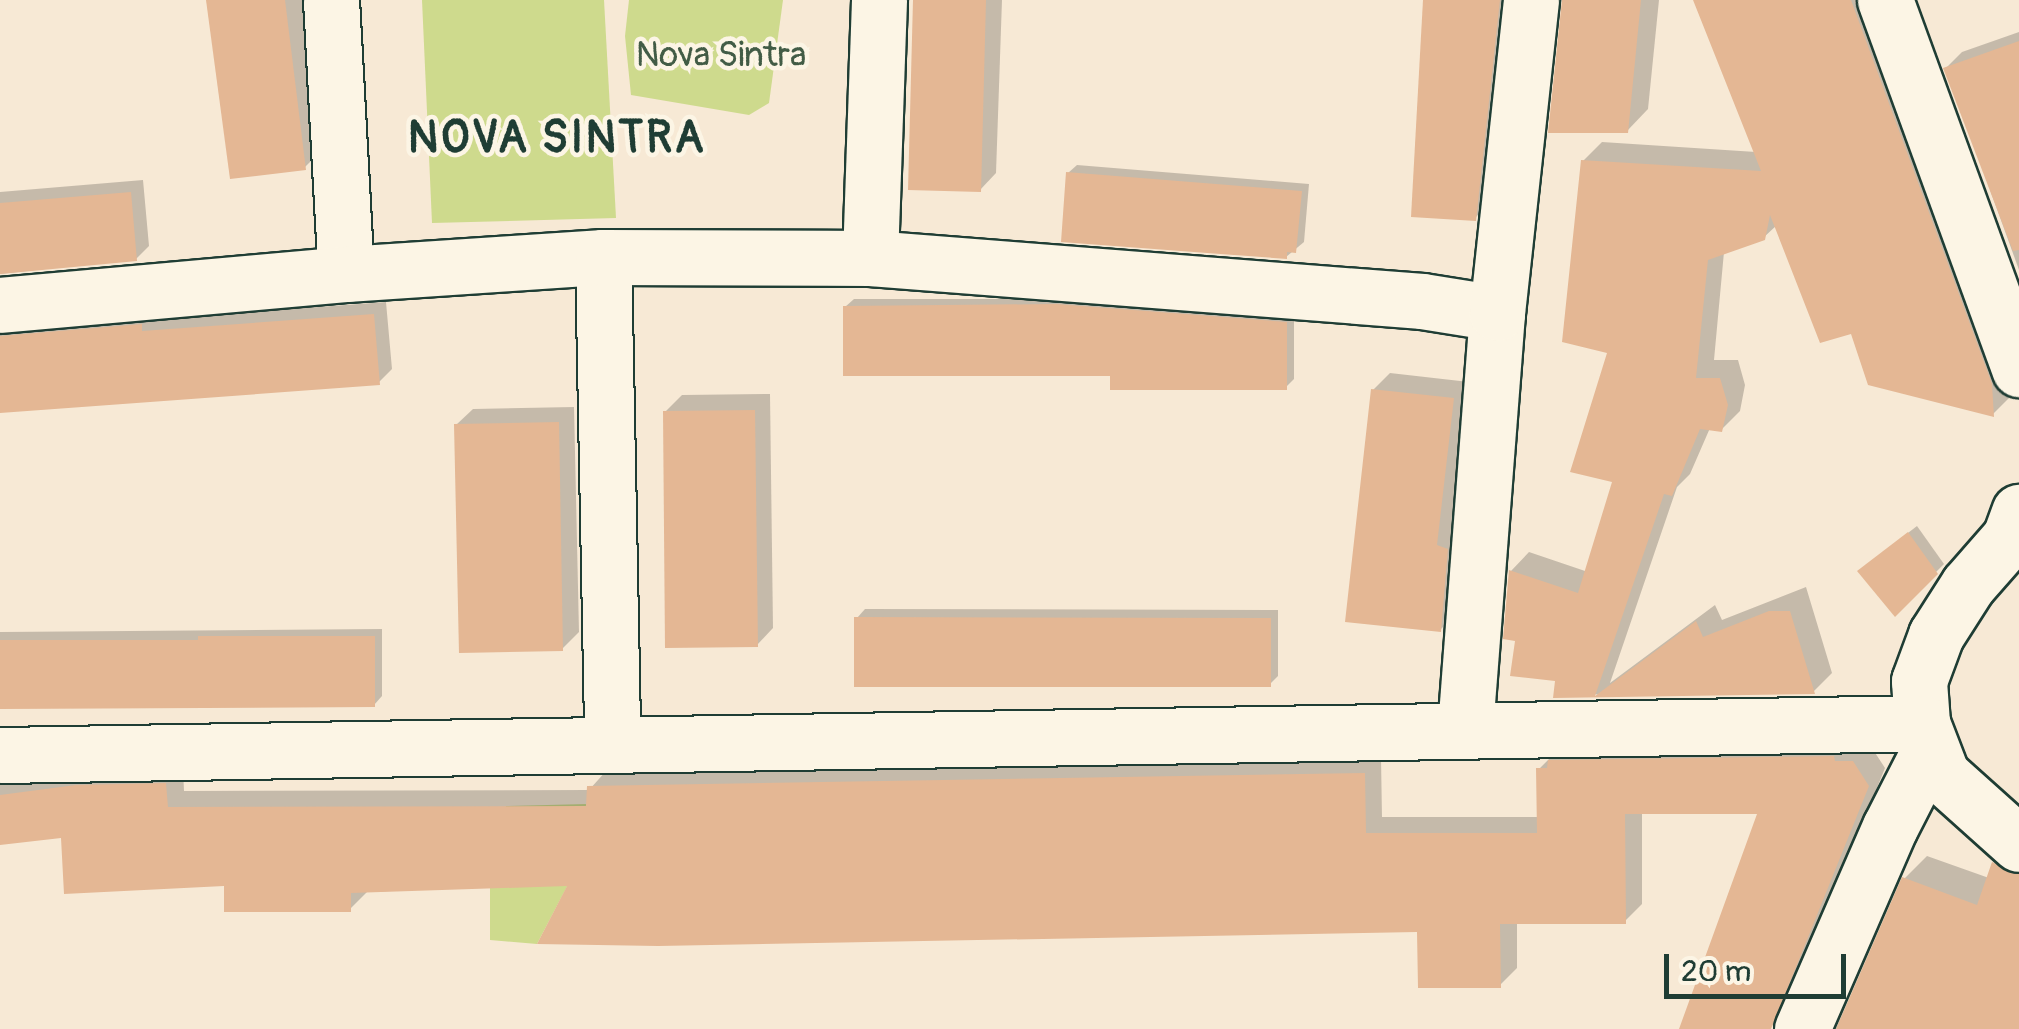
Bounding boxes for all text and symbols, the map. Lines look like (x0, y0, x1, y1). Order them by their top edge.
park label: Nova Sintra (636, 34, 806, 76)
district label: NOVA SINTRA (408, 112, 706, 166)
scale bar (1669, 934, 1852, 996)
text: 20 m (1681, 953, 1751, 990)

